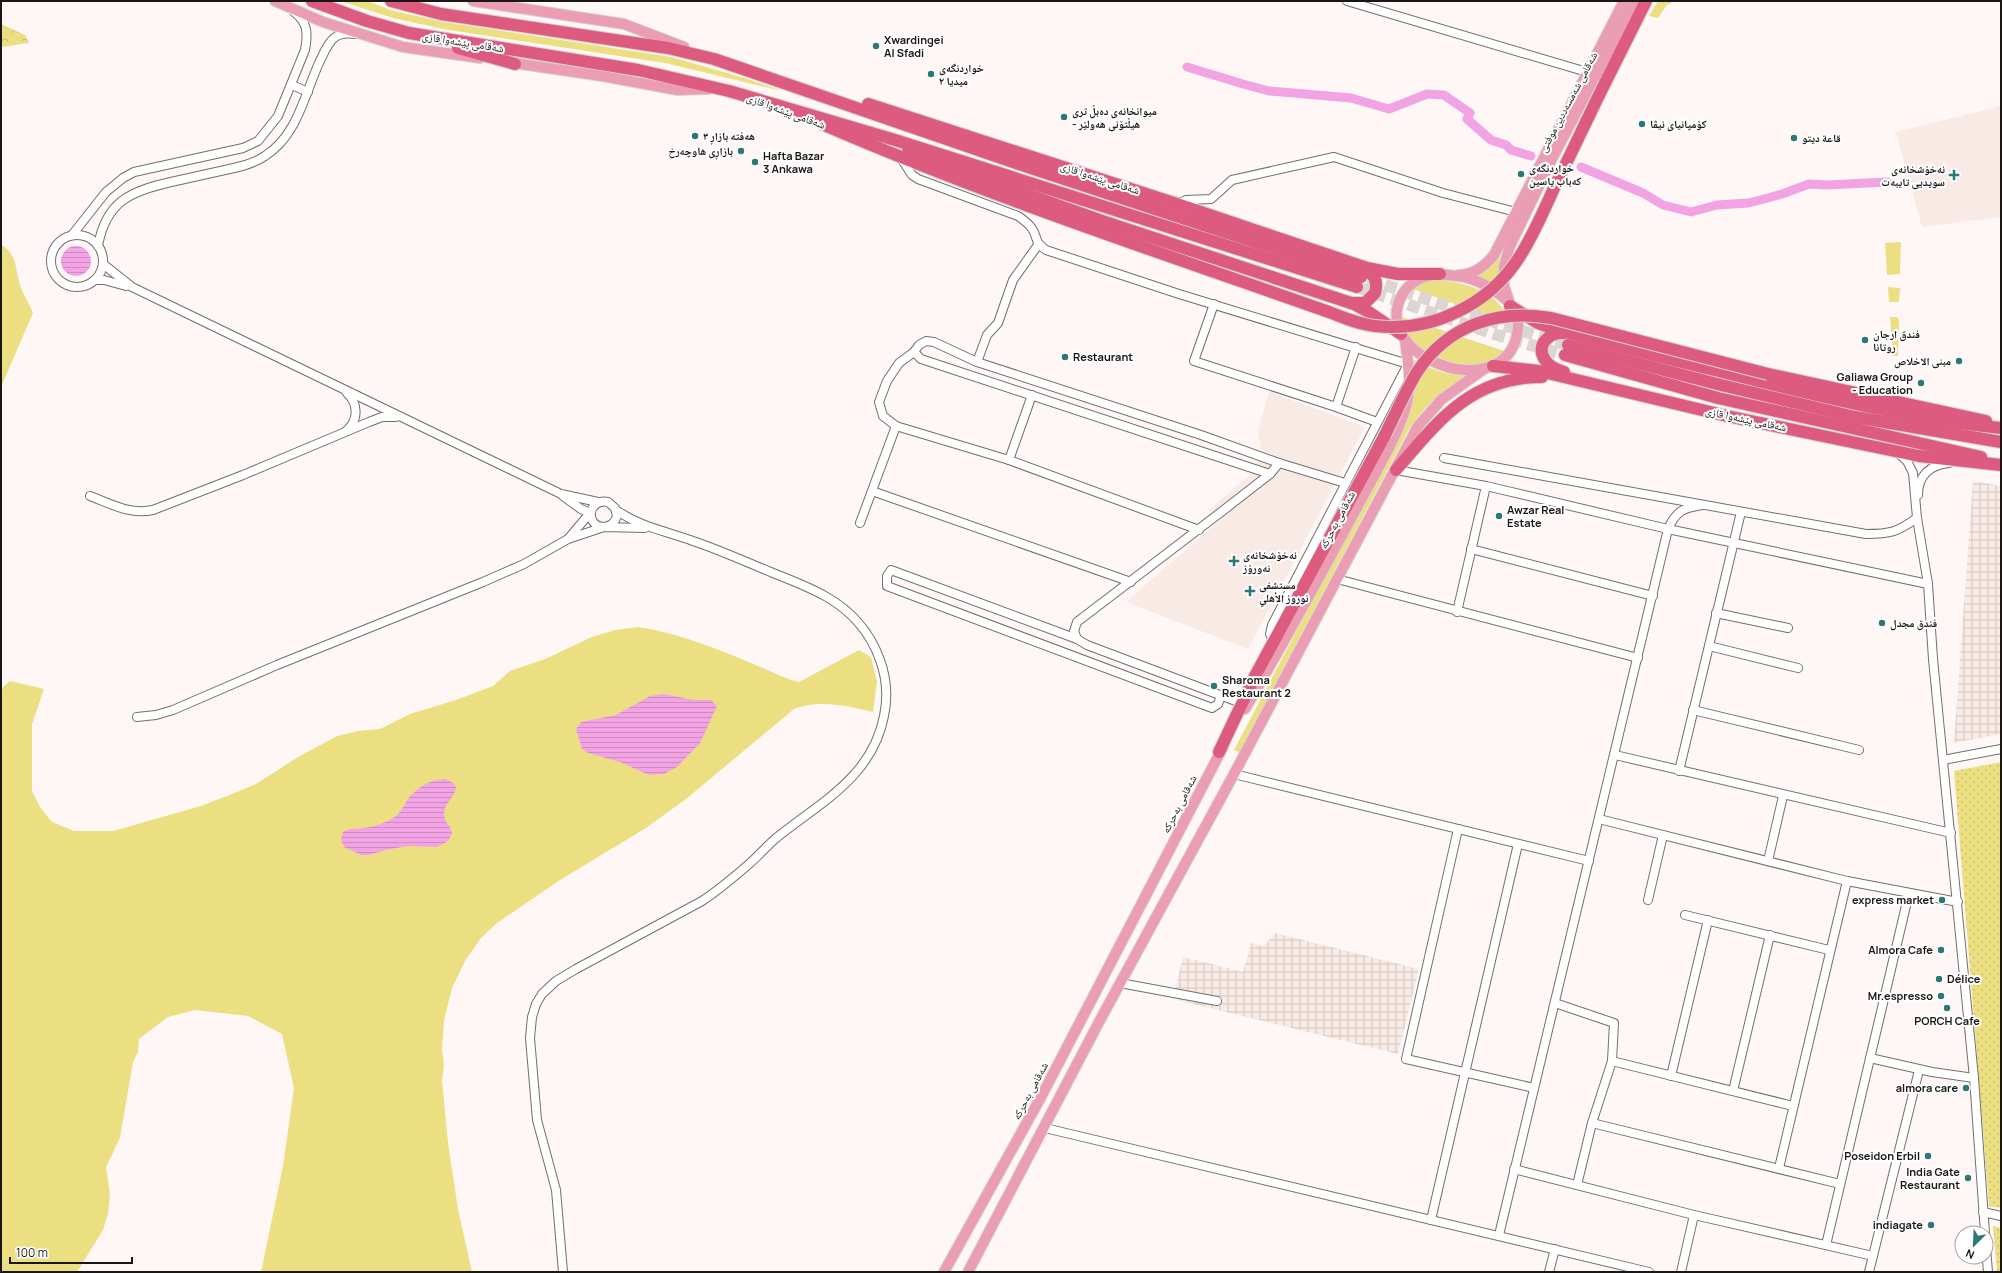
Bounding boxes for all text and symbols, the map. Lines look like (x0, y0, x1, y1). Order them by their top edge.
street label: شەقامی پێشەوا قازی (421, 28, 505, 55)
place label: Xwardingei Al Sfadi (884, 32, 944, 60)
marker: Xwardingei Al Sfadi (871, 41, 881, 51)
street label: شەقامی شەمسەددین موفتی (1535, 49, 1600, 155)
place label: خواردنگەی میدیا ٢ (939, 60, 984, 88)
marker: خواردنگەی میدیا ٢ (926, 69, 936, 79)
street label: شەقامی پێشەوا قازی (745, 89, 828, 132)
place label: میوانخانەی دەبڵ تری - هیڵتۆنی هەولێر (1072, 103, 1157, 132)
marker: میوانخانەی دەبڵ تری - هیڵتۆنی هەولێر (1059, 112, 1069, 122)
place label: کۆمپانیای نیڤا (1650, 116, 1707, 132)
marker: کۆمپانیای نیڤا (1637, 119, 1647, 129)
place label: هەفتە بازاڕ ٣ (703, 128, 755, 145)
place label: قاعة ديتو (1802, 130, 1841, 145)
marker: هەفتە بازاڕ ٣ (690, 131, 700, 141)
marker: قاعة ديتو (1789, 133, 1799, 143)
place label: بازاڕی هاوچەرخ (668, 143, 733, 160)
marker: بازاڕی هاوچەرخ (736, 146, 746, 156)
place label: Hafta Bazar 3 Ankawa (763, 148, 825, 176)
marker: Hafta Bazar 3 Ankawa (750, 157, 760, 167)
street label: شەقامی پێشەوا قازی (1058, 158, 1142, 198)
place label: خواردنگەی کەباب یاسین (1529, 160, 1582, 189)
place label: نەخۆشخانەی سویدیی تایبەت (1881, 161, 1945, 190)
marker: خواردنگەی کەباب یاسین (1516, 169, 1526, 179)
marker: نەخۆشخانەی سویدیی تایبەت (1948, 169, 1960, 181)
place label: فندق ارجان روتانا (1873, 326, 1920, 354)
marker: فندق ارجان روتانا (1860, 335, 1870, 345)
place label: Restaurant (1073, 349, 1133, 364)
marker: Restaurant (1060, 352, 1070, 362)
place label: مبنى الاخلاص (1894, 353, 1951, 369)
marker: مبنى الاخلاص (1954, 356, 1964, 366)
place label: Galiawa Group - Education (1837, 369, 1913, 397)
marker: Galiawa Group - Education (1916, 378, 1926, 388)
street label: شەقامی پێشەوا قازی (1704, 403, 1788, 435)
street label: شەقامی بەحرکە (1315, 488, 1358, 551)
place label: Awzar Real Estate (1507, 502, 1564, 530)
marker: Awzar Real Estate (1494, 511, 1504, 521)
place label: نەخۆشخانەی نەورۆز (1242, 547, 1297, 575)
marker: نەخۆشخانەی نەورۆز (1228, 555, 1240, 567)
place label: مستشفى نوروز الأهلي (1259, 577, 1308, 607)
marker: مستشفى نوروز الأهلي (1244, 585, 1256, 597)
place label: فندق مجدل (1890, 615, 1937, 631)
marker: فندق مجدل (1877, 618, 1887, 628)
place label: Sharoma Restaurant 2 (1222, 672, 1291, 700)
marker: Sharoma Restaurant 2 (1209, 681, 1219, 691)
street label: شەقامی بەحرکە (1157, 772, 1200, 835)
place label: express market (1852, 892, 1934, 907)
marker: express market (1937, 895, 1947, 905)
place label: Almora Cafe (1868, 942, 1933, 957)
marker: Almora Cafe (1936, 945, 1946, 955)
place label: Délice (1947, 971, 1981, 986)
marker: Délice (1934, 974, 1944, 984)
place label: Mr.espresso (1868, 988, 1933, 1003)
marker: Mr.espresso (1936, 991, 1946, 1001)
marker: PORCH Cafe (1942, 1003, 1952, 1013)
place label: PORCH Cafe (1914, 1013, 1980, 1028)
street label: شەقامی بەحرکە (1008, 1059, 1051, 1122)
place label: almora care (1896, 1080, 1958, 1095)
marker: almora care (1961, 1083, 1971, 1093)
place label: Poseidon Erbil (1844, 1148, 1920, 1163)
marker: Poseidon Erbil (1923, 1151, 1933, 1161)
place label: India Gate Restaurant (1900, 1164, 1960, 1192)
marker: India Gate Restaurant (1963, 1173, 1973, 1183)
place label: indiagate (1873, 1217, 1923, 1232)
marker: indiagate (1926, 1220, 1936, 1230)
north arrow (1954, 1225, 1994, 1265)
scale bar (10, 1239, 132, 1265)
text: 100 m (16, 1244, 48, 1261)
text: N (1963, 1246, 1976, 1263)

